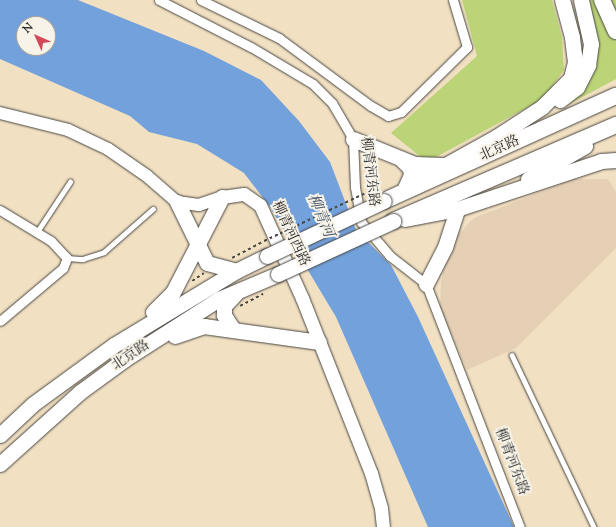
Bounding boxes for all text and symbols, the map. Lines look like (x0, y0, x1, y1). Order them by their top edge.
north arrow (16, 16, 56, 56)
text: N (19, 19, 37, 37)
street label: 北京路 (477, 133, 523, 165)
street label: 柳青河东路 (356, 136, 382, 208)
water label: 柳青河 (303, 192, 337, 240)
street label: 柳青河西路 (268, 199, 312, 269)
street label: 北京路 (109, 337, 153, 375)
street label: 柳青河东路 (491, 426, 531, 498)

